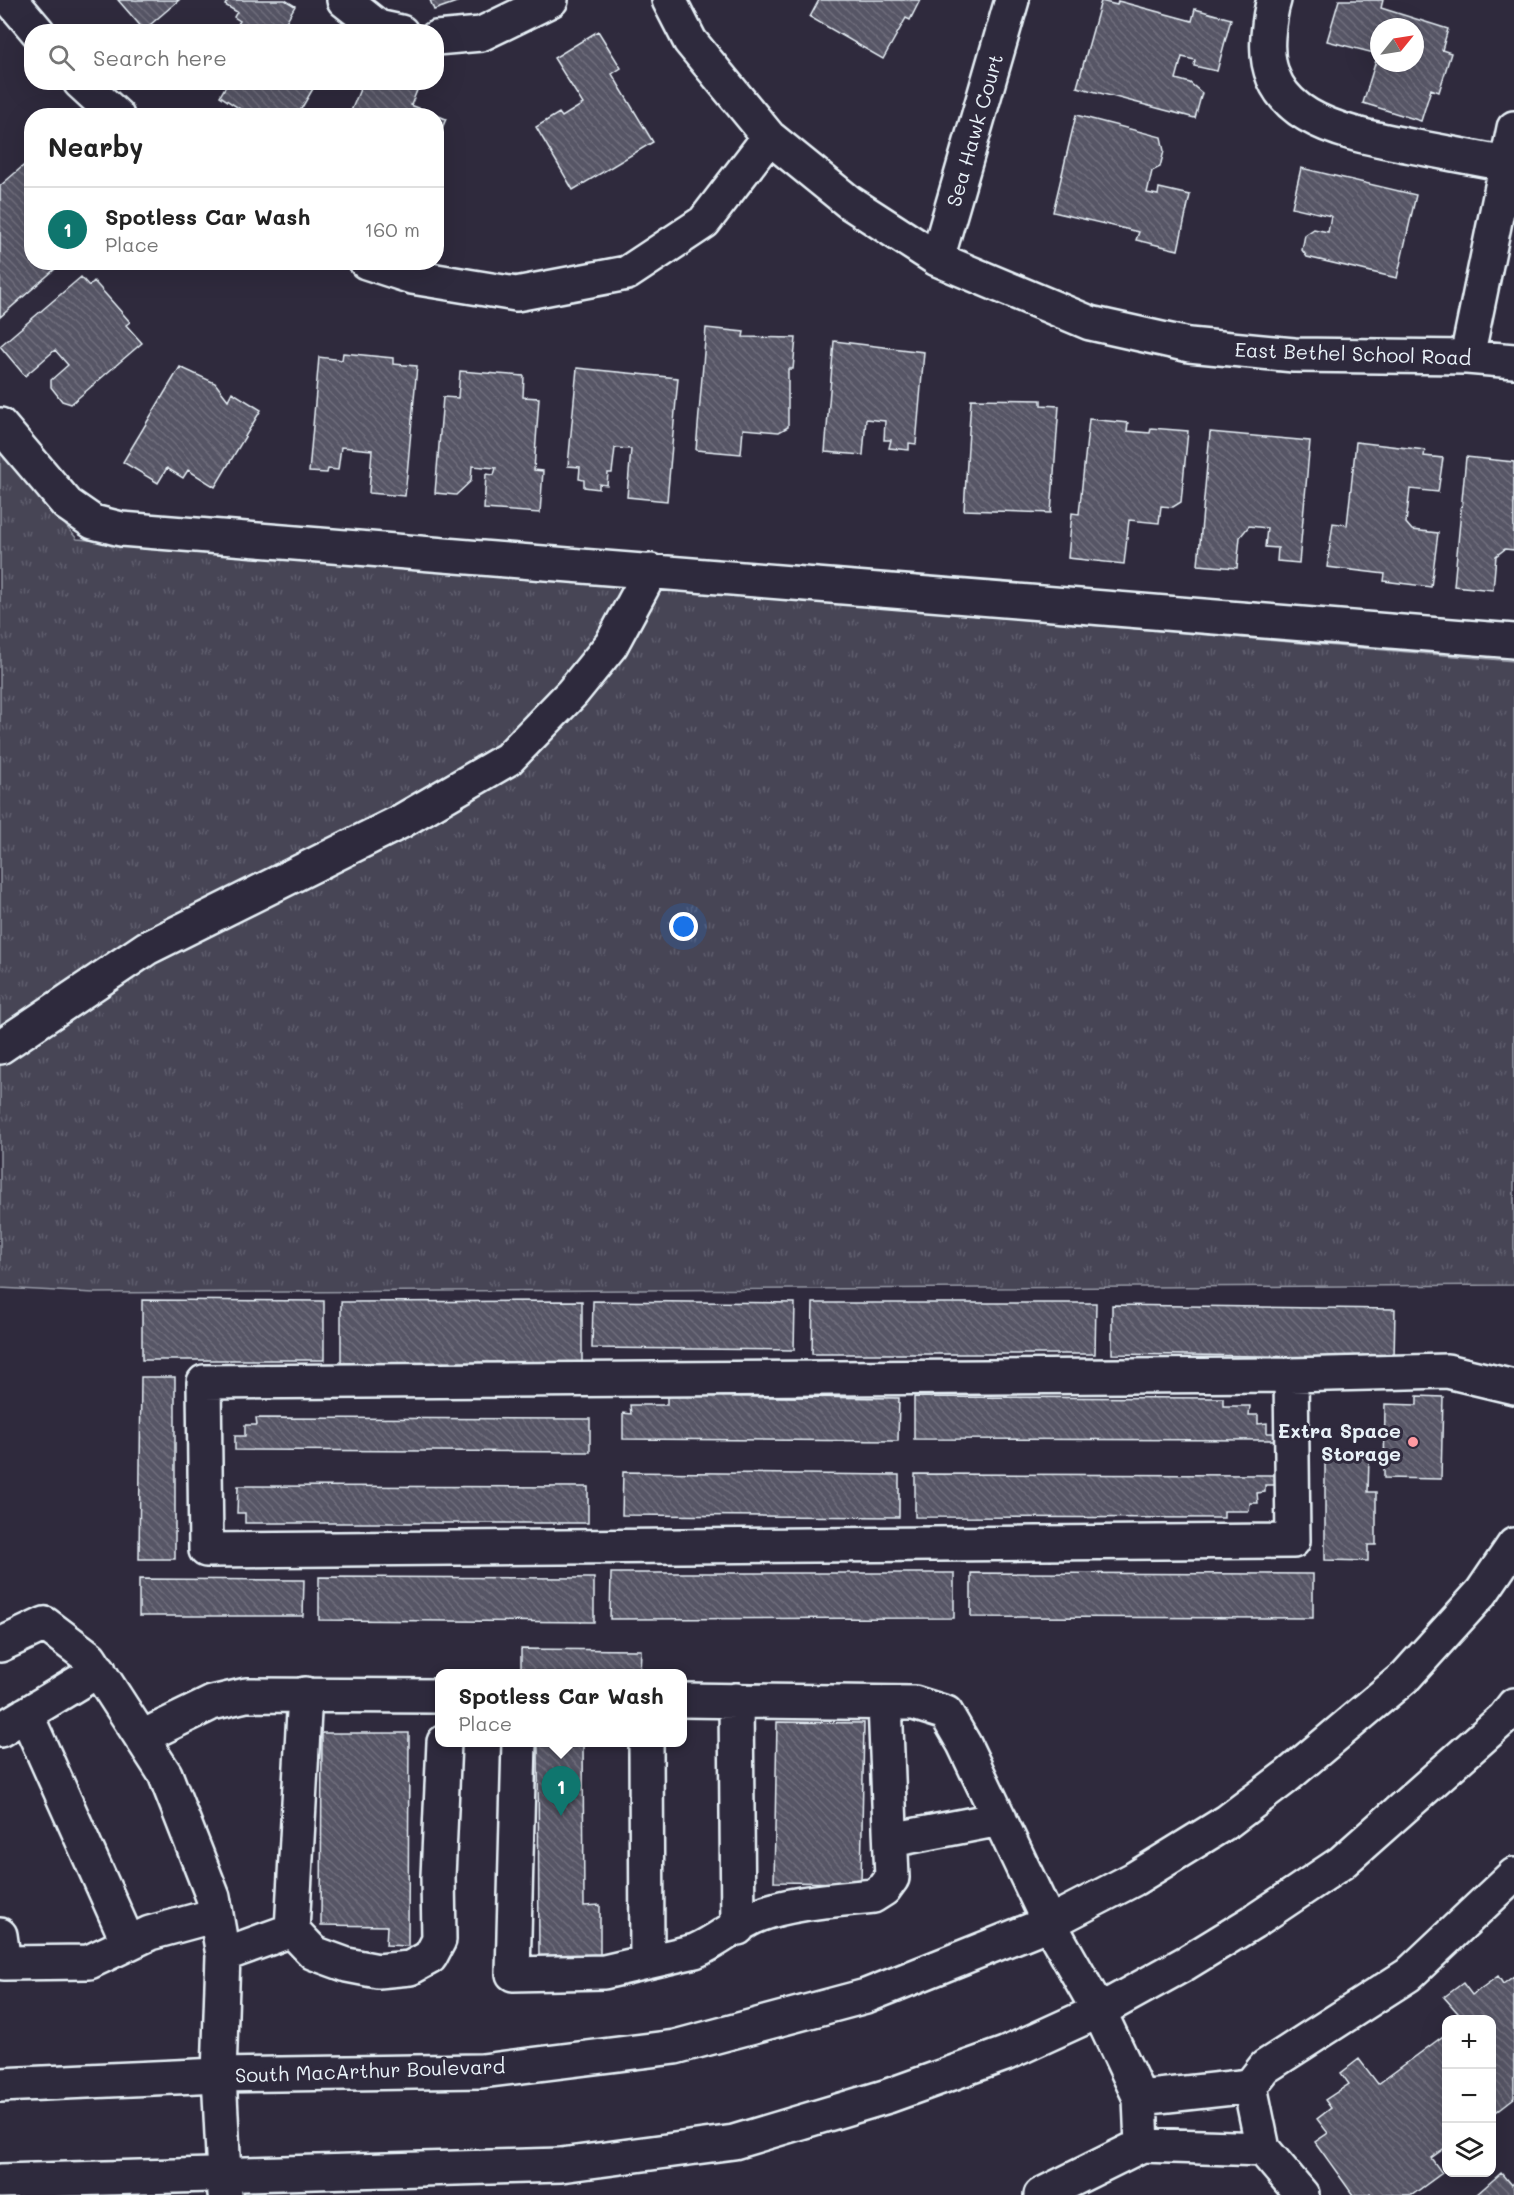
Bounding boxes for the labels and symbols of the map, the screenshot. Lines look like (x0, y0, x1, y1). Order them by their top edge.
north arrow (1370, 18, 1424, 72)
street label: Sea Hawk Court (940, 51, 1008, 209)
street label: East Bethel School Road (1234, 336, 1472, 370)
your location (669, 912, 698, 941)
place label: Extra Space Storage (1278, 1417, 1401, 1466)
marker: Extra Space Storage (1406, 1435, 1420, 1449)
pin: 1 (542, 1766, 580, 1816)
street label: South MacArthur Boulevard (234, 2052, 506, 2088)

